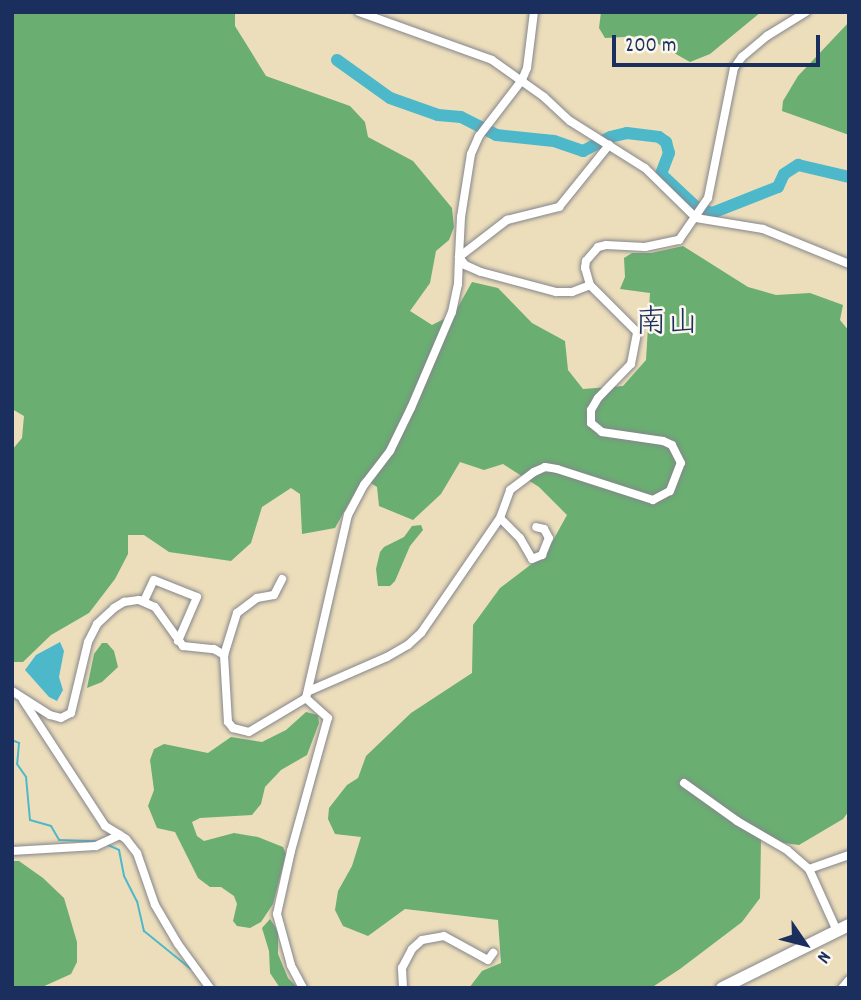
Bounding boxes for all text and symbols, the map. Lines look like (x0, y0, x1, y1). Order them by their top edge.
scale bar (616, 21, 824, 65)
text: 200 m (625, 32, 676, 62)
district label: 南山 (635, 306, 699, 344)
north arrow (770, 909, 840, 979)
text: N (809, 945, 836, 968)

